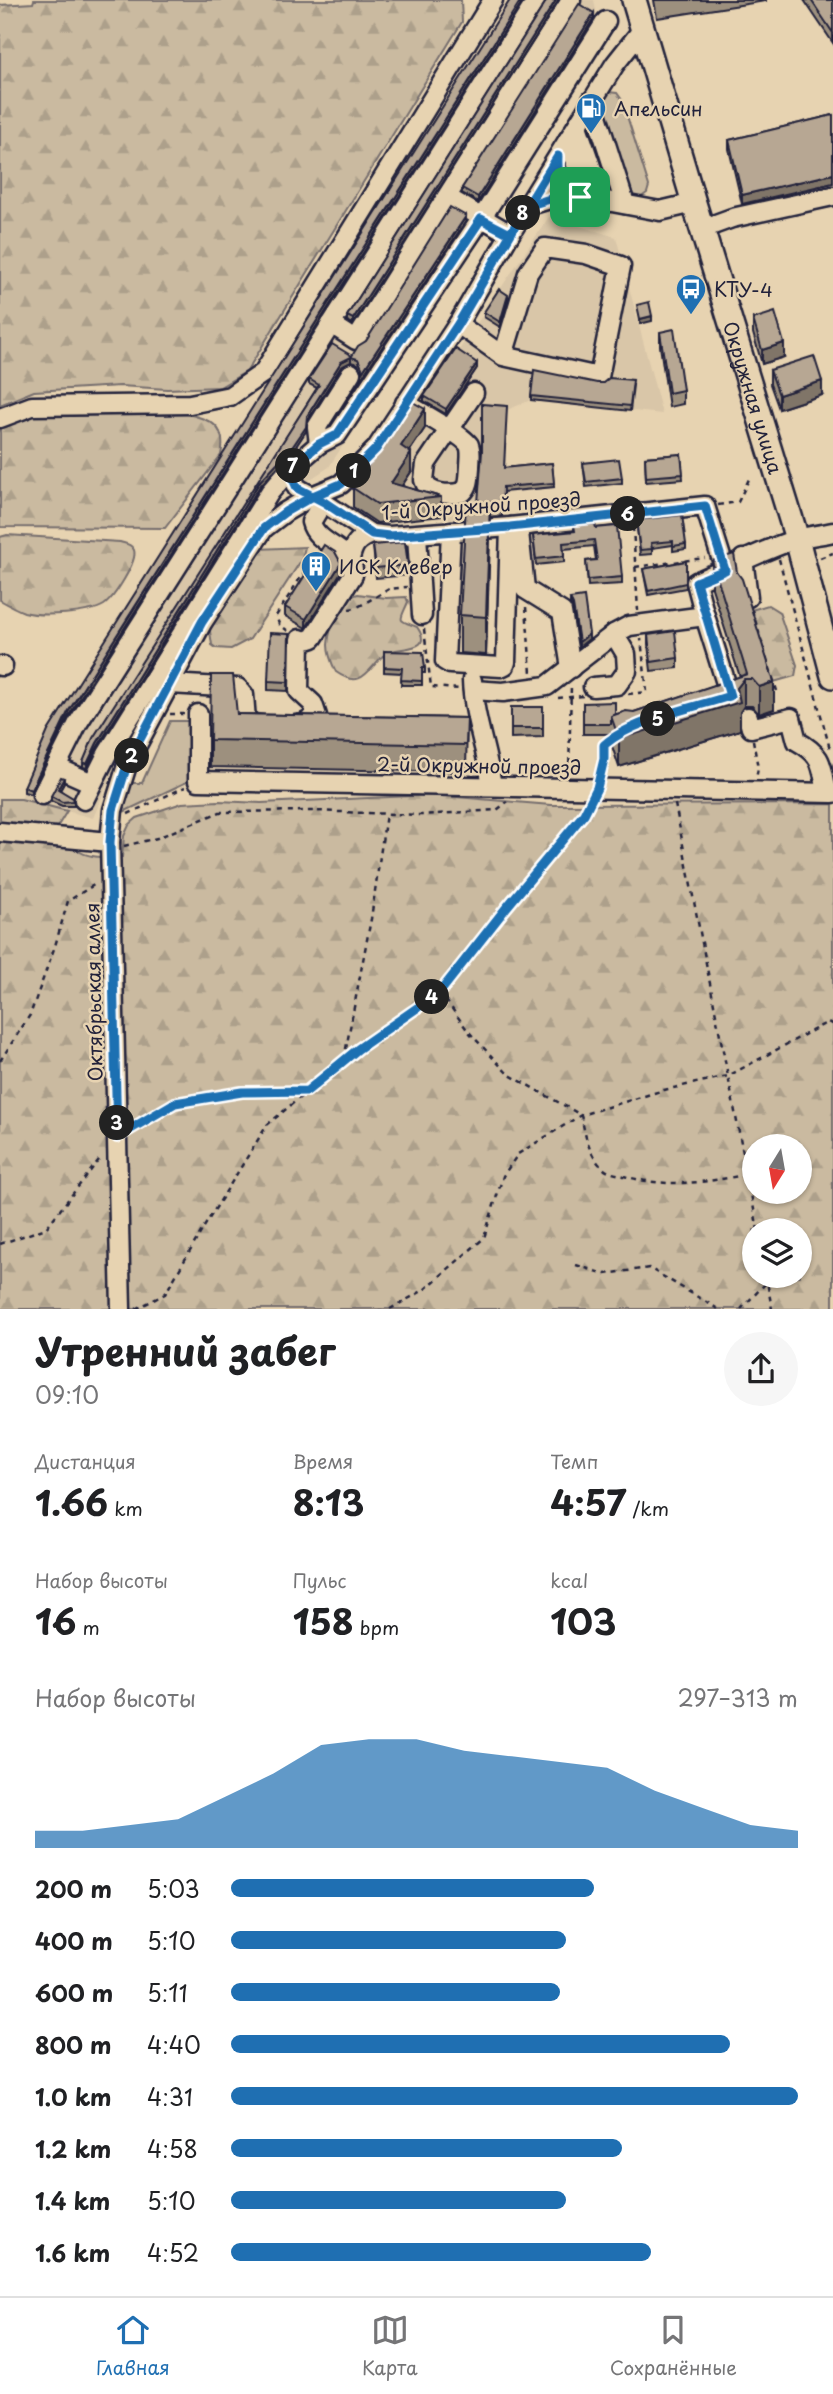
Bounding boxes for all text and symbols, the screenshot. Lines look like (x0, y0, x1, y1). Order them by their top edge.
fuel station icon: Апельсин (574, 91, 608, 135)
place label: Апельсин (614, 94, 703, 122)
pin (550, 167, 610, 227)
icon: arrive (561, 178, 599, 216)
pin: 8 (505, 196, 540, 230)
text: 8 (517, 198, 528, 226)
bus stop icon: КТУ-4 (674, 272, 708, 316)
place label: КТУ-4 (714, 275, 773, 303)
street label: Окружная улица (717, 318, 790, 477)
pin: 7 (276, 448, 310, 484)
text: 7 (287, 451, 298, 479)
pin: 1 (336, 454, 372, 489)
text: 1 (349, 456, 358, 484)
street label: 1-й Окружной проезд (380, 484, 582, 526)
pin: 6 (610, 496, 646, 532)
text: 6 (621, 499, 634, 527)
building icon: ИСК Клевер (299, 549, 333, 593)
place label: ИСК Клевер (339, 552, 453, 580)
pin: 5 (640, 702, 676, 736)
text: 5 (651, 704, 664, 732)
pin: 2 (114, 738, 150, 774)
text: 2 (125, 741, 138, 769)
street label: 2-й Окружной проезд (377, 749, 581, 781)
street label: Октябрьская аллея (77, 902, 109, 1082)
pin: 4 (414, 979, 450, 1014)
text: 4 (425, 982, 438, 1010)
pin: 3 (100, 1106, 134, 1140)
text: 3 (110, 1108, 123, 1136)
north arrow (742, 1134, 812, 1204)
map controls (742, 1134, 812, 1288)
button: layers (742, 1218, 812, 1288)
text: Утренний забег (35, 1322, 335, 1379)
button: share (724, 1332, 798, 1406)
text: 09:10 (35, 1377, 99, 1412)
text: Дистанция (35, 1447, 136, 1475)
text: Время (293, 1447, 353, 1475)
text: Темп (550, 1447, 598, 1475)
text: 1.66 (35, 1475, 108, 1528)
text: 8:13 (293, 1475, 364, 1528)
text: 4:57 (550, 1475, 626, 1528)
text: km (108, 1494, 143, 1522)
text: /km (626, 1494, 669, 1522)
text: Набор высоты (35, 1566, 168, 1594)
text: Пульс (293, 1566, 346, 1594)
text: kcal (550, 1566, 588, 1594)
text: 16 (35, 1594, 76, 1647)
text: 158 (293, 1594, 354, 1647)
text: 103 (550, 1594, 616, 1647)
text: m (76, 1613, 100, 1641)
text: bpm (354, 1613, 399, 1641)
text: Набор высоты (35, 1680, 196, 1715)
text: 297–313 m (677, 1680, 798, 1715)
text: 200 m (35, 1871, 112, 1906)
text: 5:03 (147, 1871, 200, 1906)
text: 400 m (35, 1923, 113, 1958)
text: 5:10 (147, 1923, 195, 1958)
text: 600 m (35, 1975, 113, 2010)
text: 5:11 (147, 1975, 188, 2010)
text: 800 m (35, 2027, 112, 2062)
text: 4:40 (147, 2027, 201, 2062)
text: 1.0 km (35, 2079, 112, 2114)
text: 4:31 (147, 2079, 193, 2114)
text: 1.2 km (35, 2131, 111, 2166)
text: 4:58 (147, 2131, 198, 2166)
text: 1.4 km (35, 2183, 110, 2218)
text: 5:10 (147, 2183, 195, 2218)
text: 1.6 km (35, 2235, 110, 2270)
text: 4:52 (147, 2235, 199, 2270)
tab: Главная (96, 2311, 170, 2381)
tab: Карта (362, 2311, 418, 2381)
tab: Сохранённые (610, 2311, 737, 2381)

